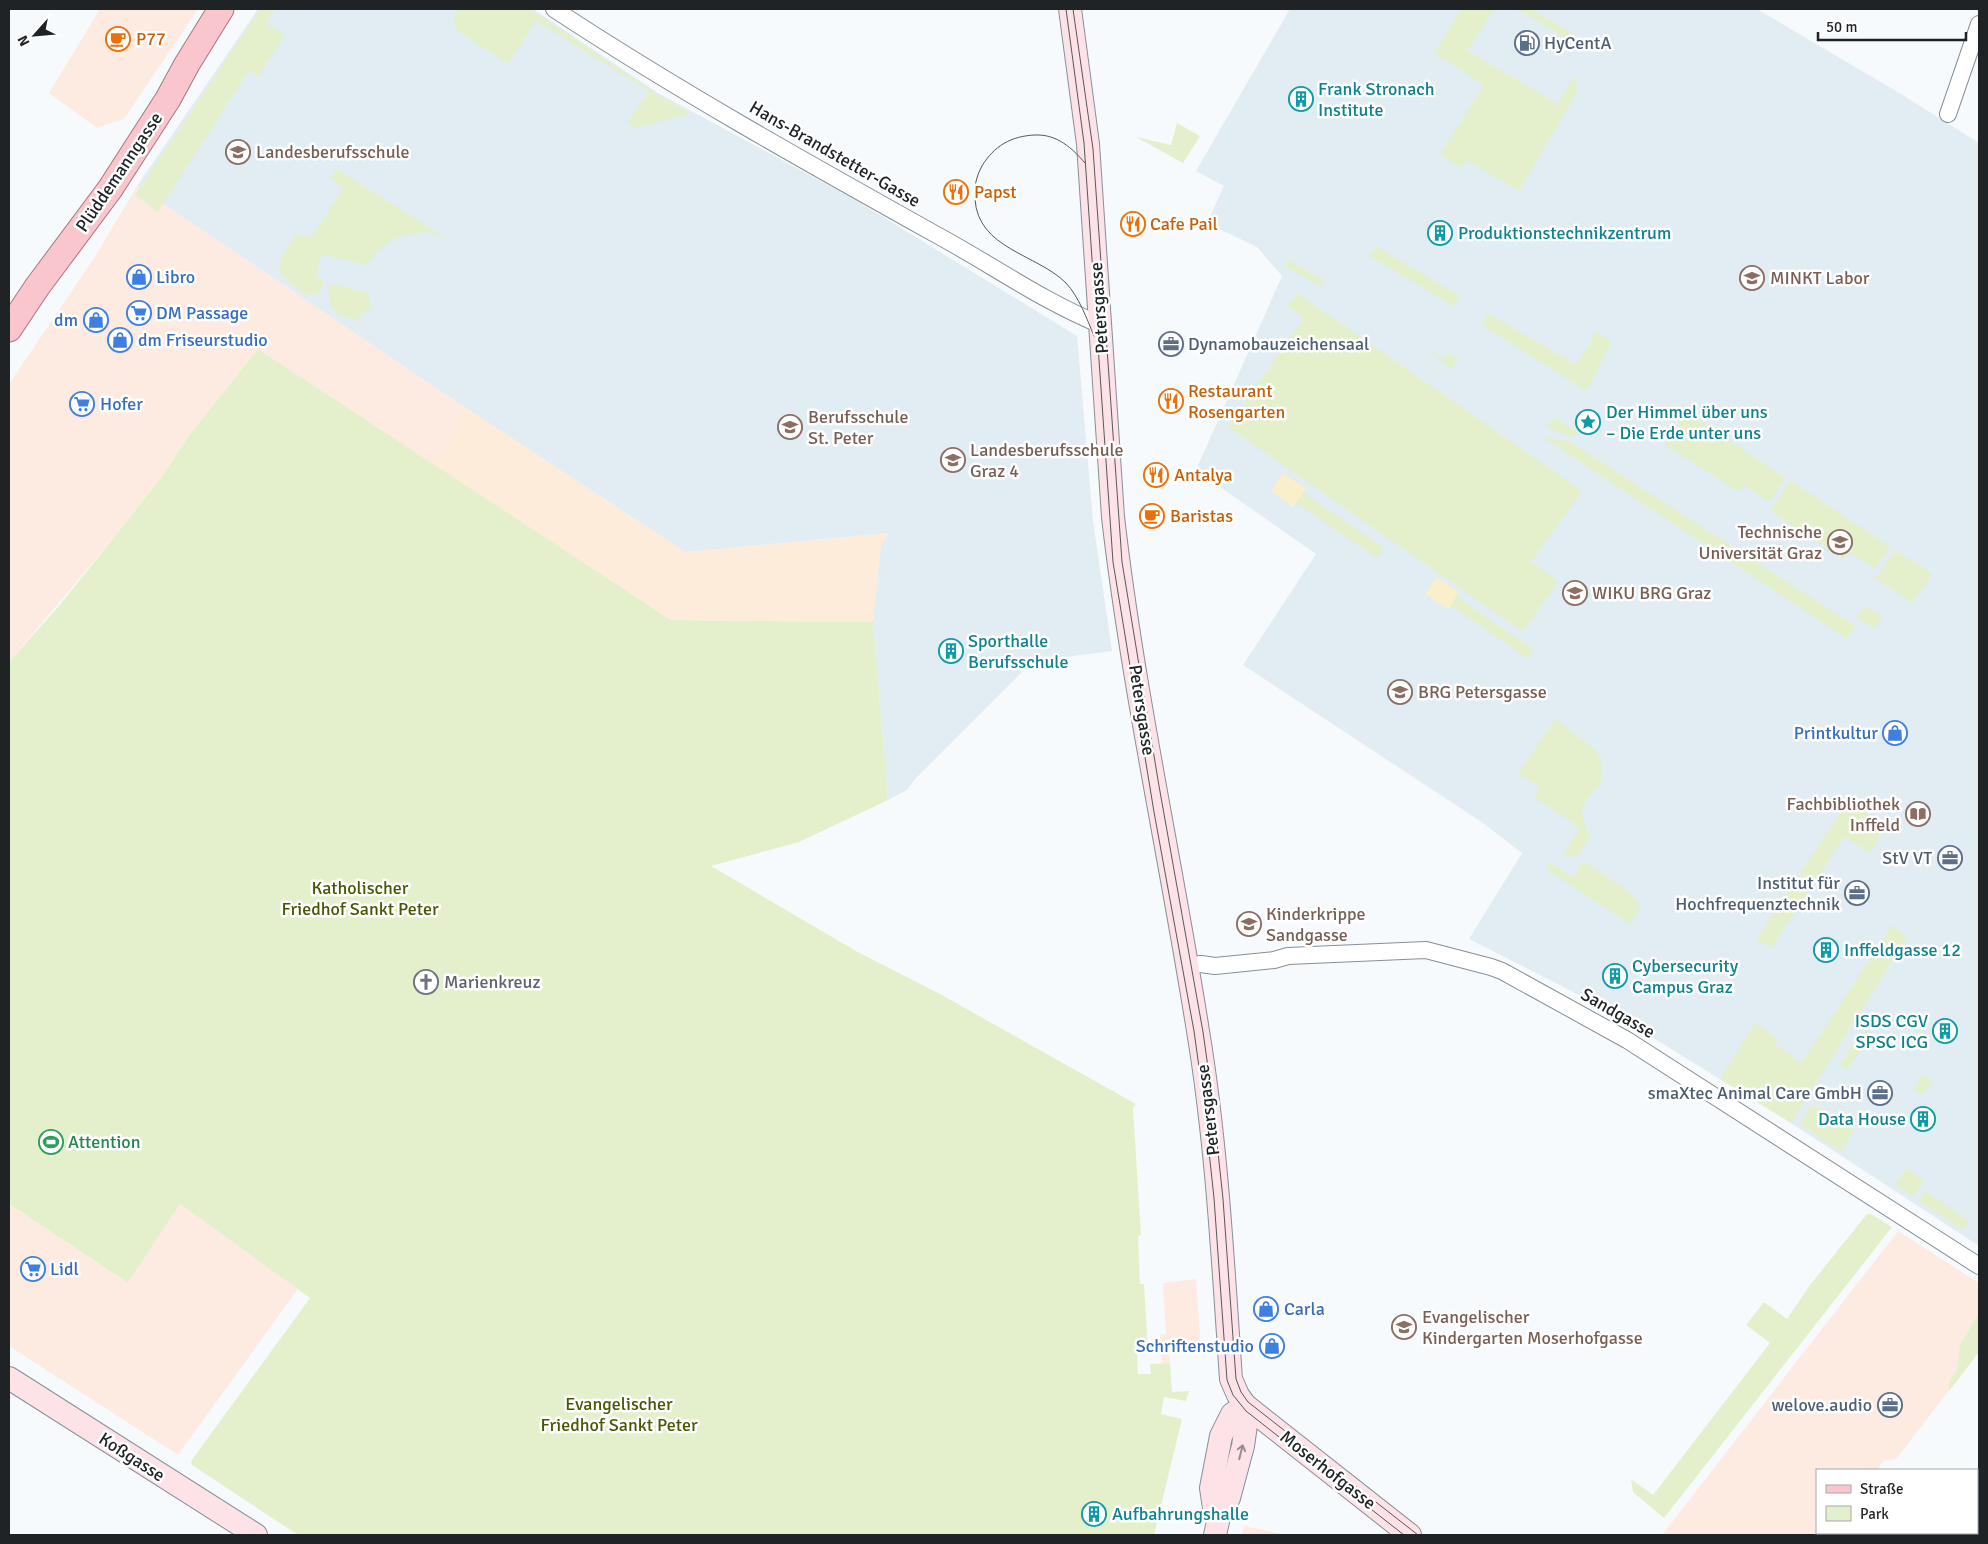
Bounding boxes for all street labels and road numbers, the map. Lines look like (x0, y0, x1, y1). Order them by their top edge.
street label: Hans-Brandstetter-Gasse (746, 96, 924, 212)
street label: Plüddemanngasse (71, 108, 167, 236)
street label: Petersgasse (1085, 261, 1113, 355)
street label: Petersgasse (1124, 663, 1160, 757)
street label: Sandgasse (1577, 983, 1659, 1043)
street label: Petersgasse (1191, 1063, 1225, 1157)
street label: Moserhofgasse (1276, 1426, 1380, 1514)
street label: Koßgasse (95, 1428, 169, 1486)

